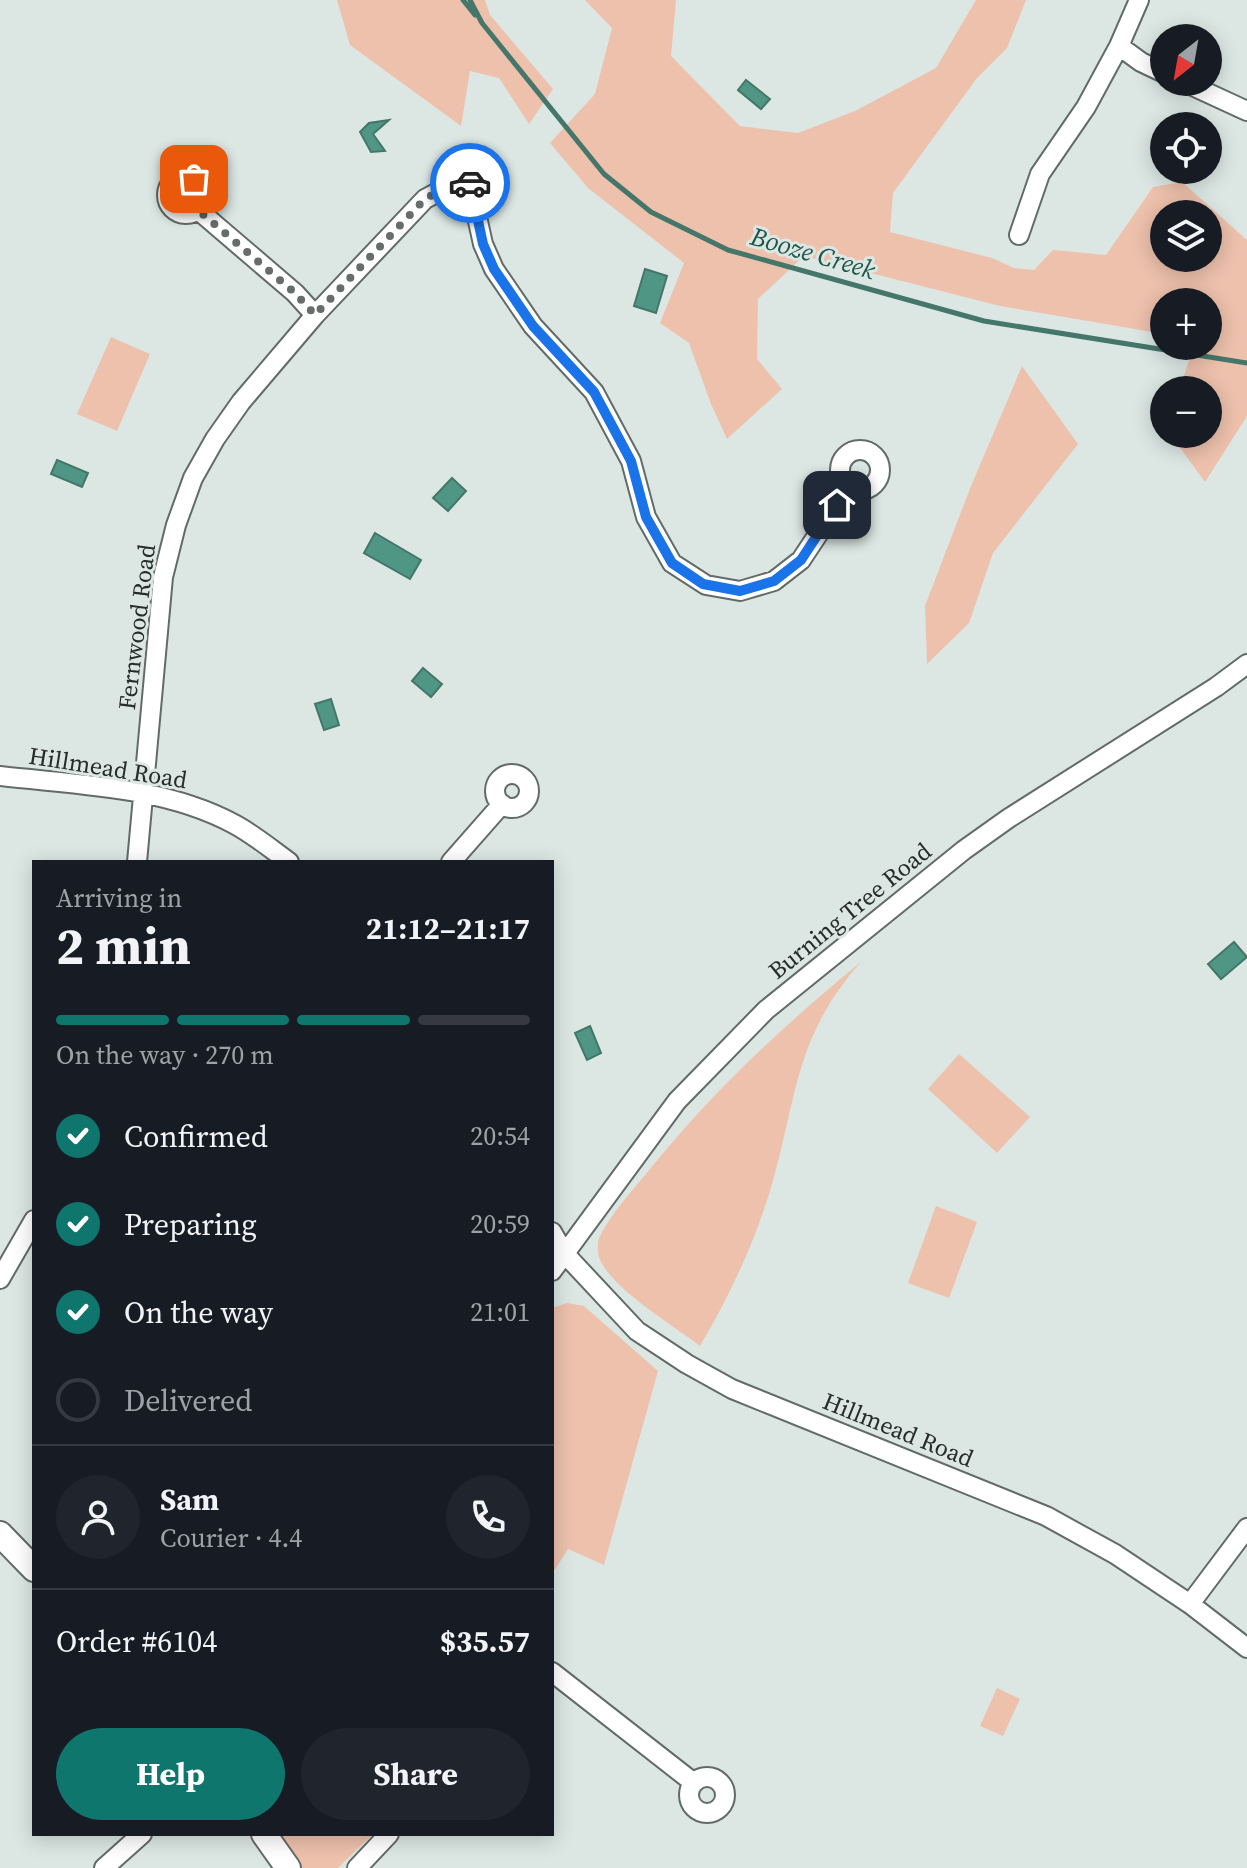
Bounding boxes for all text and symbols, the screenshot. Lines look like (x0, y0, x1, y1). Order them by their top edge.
north arrow (1150, 24, 1222, 96)
map controls (1150, 24, 1222, 448)
button: locate (1150, 112, 1222, 184)
courier (430, 143, 510, 223)
pin (160, 145, 228, 213)
icon: bag (172, 157, 216, 201)
icon: car (448, 161, 492, 205)
button: layers (1150, 200, 1222, 272)
water label: Booze Creek (746, 218, 880, 288)
button: + (1150, 288, 1222, 360)
button: − (1150, 376, 1222, 448)
pin (803, 471, 871, 539)
icon: home (815, 483, 859, 527)
street label: Fernwood Road (110, 542, 163, 712)
street label: Hillmead Road (27, 739, 190, 796)
street label: Burning Tree Road (761, 834, 938, 987)
text: Arriving in (56, 880, 182, 916)
text: 21:12–21:17 (366, 908, 530, 949)
text: 2 min (56, 910, 191, 981)
text: On the way · 270 m (56, 1037, 274, 1073)
icon: check (56, 1114, 100, 1158)
text: Confirmed (124, 1116, 268, 1157)
text: 20:54 (470, 1118, 530, 1154)
icon: check (56, 1202, 100, 1246)
text: Preparing (124, 1204, 257, 1245)
text: 20:59 (470, 1206, 530, 1242)
icon: check (56, 1290, 100, 1334)
text: On the way (124, 1292, 273, 1333)
text: 21:01 (470, 1294, 530, 1330)
text: Delivered (124, 1380, 252, 1421)
street label: Hillmead Road (818, 1384, 979, 1475)
button: person (56, 1475, 140, 1559)
button: phone (446, 1475, 530, 1559)
text: Sam (160, 1479, 219, 1520)
text: Courier · 4.4 (160, 1520, 302, 1556)
text: Order #6104 (56, 1621, 217, 1662)
text: $35.57 (440, 1621, 530, 1662)
button: Help (56, 1728, 285, 1820)
button: Share (301, 1728, 530, 1820)

